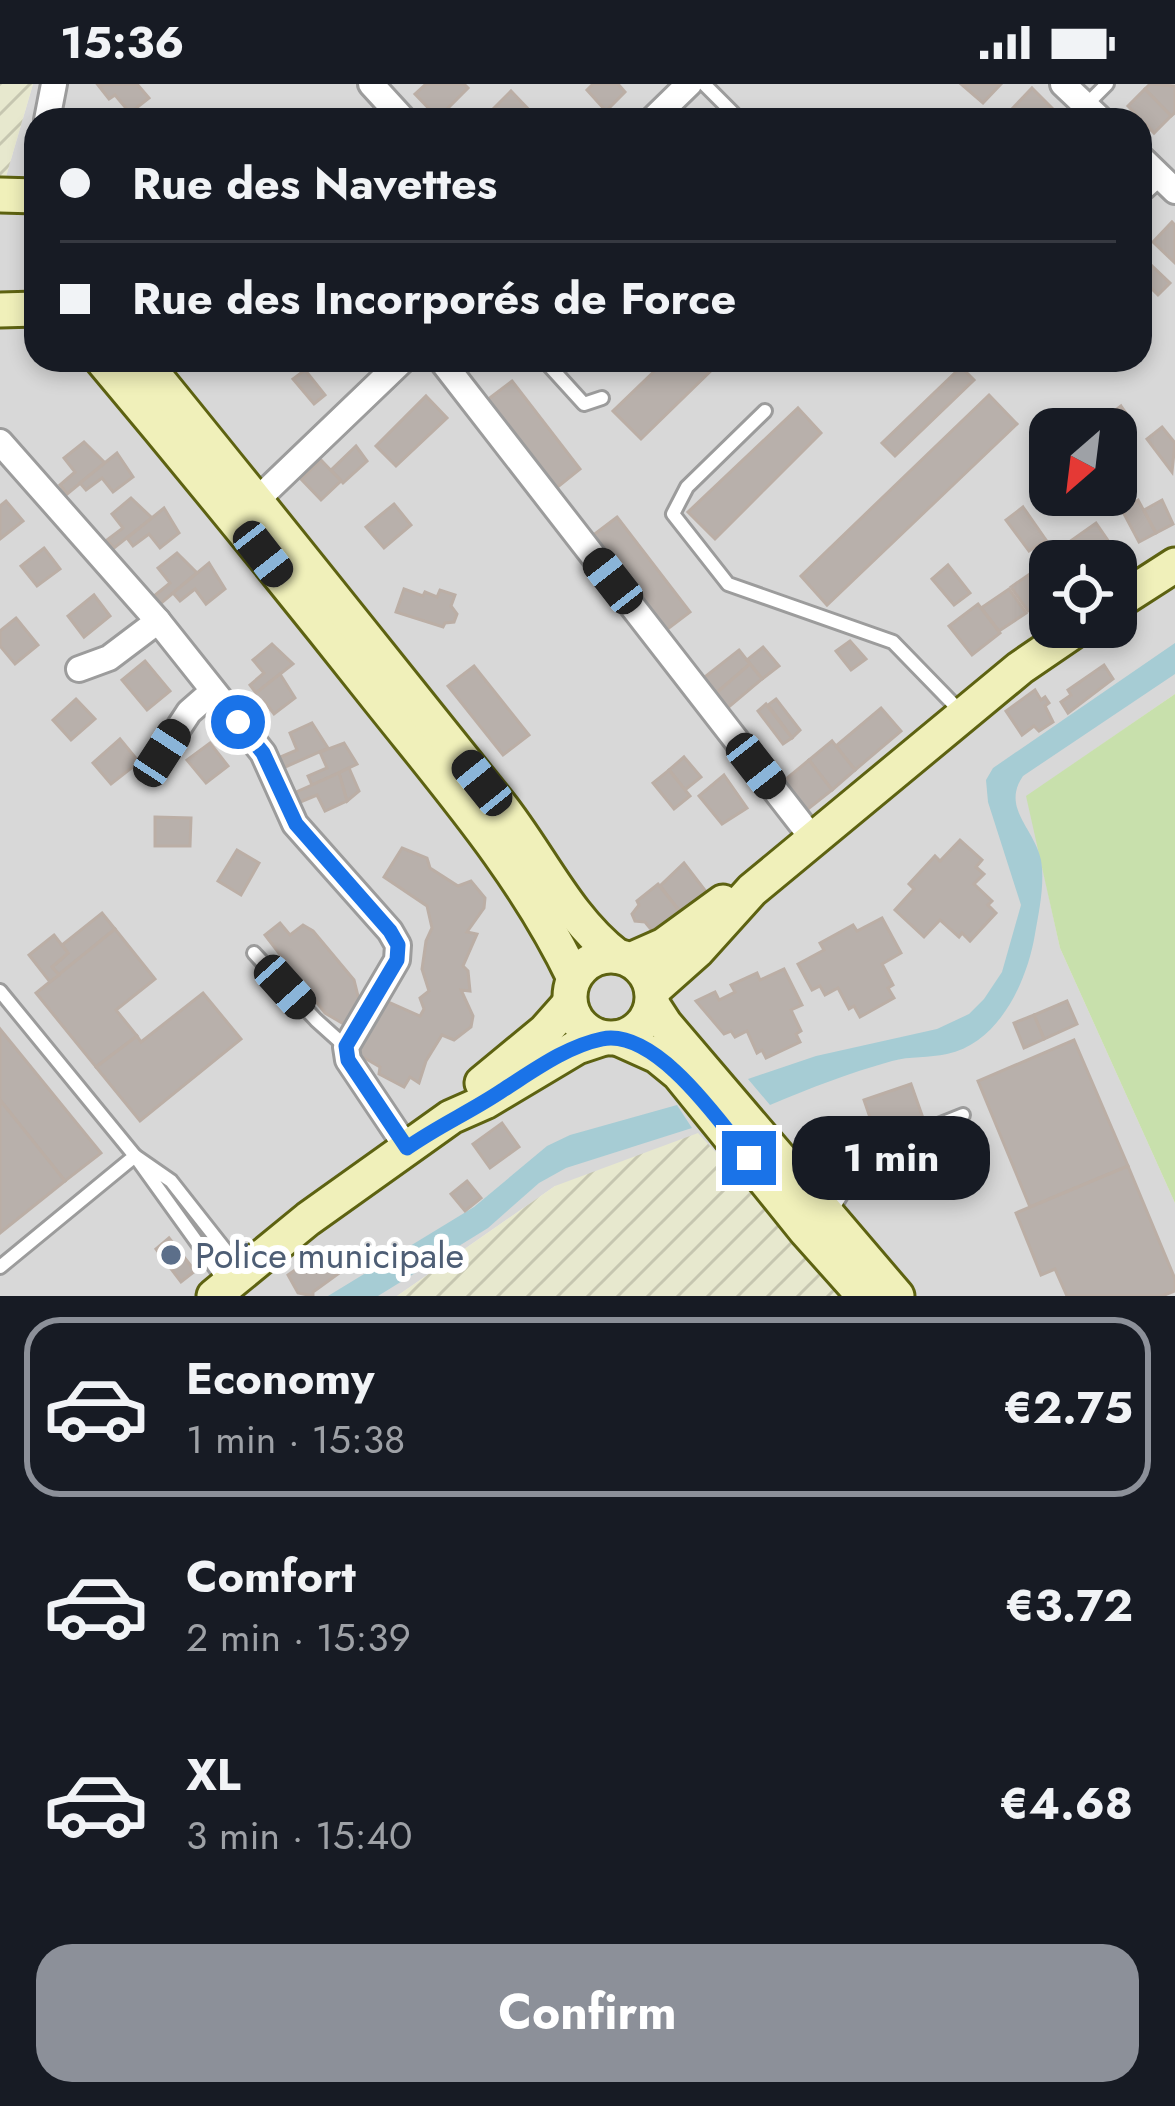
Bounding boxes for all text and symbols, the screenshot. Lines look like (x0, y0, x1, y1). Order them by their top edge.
text: 15:36 (60, 10, 184, 75)
text: Rue des Navettes (132, 151, 497, 216)
text: Rue des Incorporés de Force (132, 266, 736, 331)
north arrow (1029, 408, 1137, 516)
map controls (1029, 408, 1137, 648)
car (227, 515, 299, 593)
button: locate (1029, 540, 1137, 648)
car (577, 542, 649, 620)
route start (211, 695, 265, 749)
car (127, 713, 197, 793)
car (720, 727, 792, 805)
car (445, 744, 519, 822)
car (248, 948, 322, 1026)
callout: 1 min (791, 1116, 989, 1200)
text: 1 min (843, 1129, 939, 1186)
route end (722, 1131, 776, 1185)
place label: Police municipale (195, 1229, 464, 1281)
marker: Police municipale (158, 1242, 184, 1268)
text: Economy (186, 1346, 374, 1411)
icon: car (42, 1353, 150, 1461)
text: €2.75 (1003, 1375, 1133, 1440)
text: 1 min · 15:38 (186, 1411, 405, 1468)
text: Comfort (186, 1544, 356, 1609)
icon: car (42, 1551, 150, 1659)
text: €3.72 (1005, 1573, 1133, 1638)
text: 2 min · 15:39 (186, 1609, 411, 1666)
text: XL (186, 1742, 241, 1807)
icon: car (42, 1749, 150, 1857)
text: €4.68 (999, 1771, 1133, 1836)
text: 3 min · 15:40 (186, 1807, 413, 1864)
button: Confirm (36, 1944, 1139, 2082)

